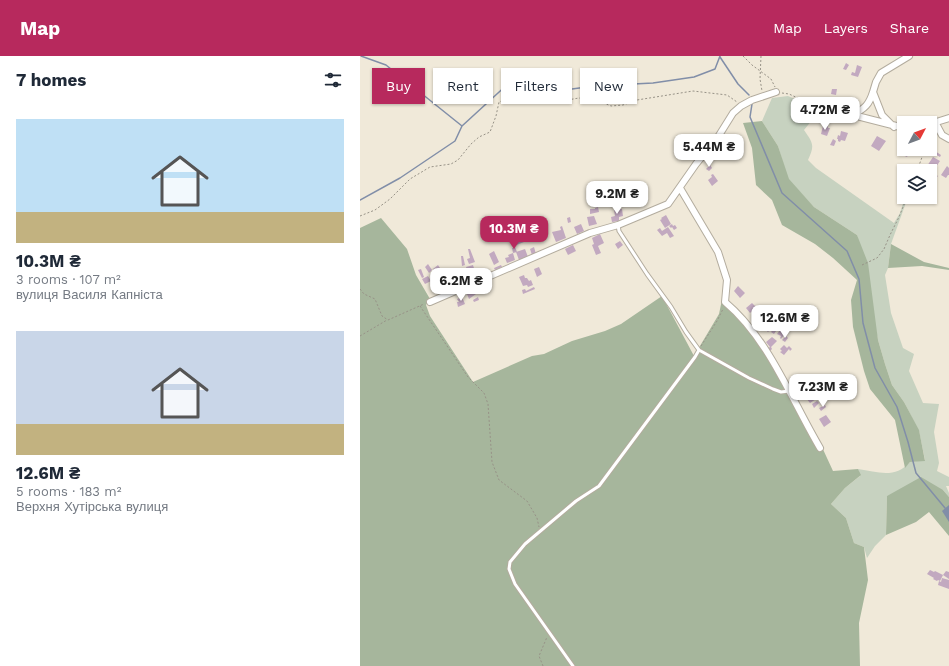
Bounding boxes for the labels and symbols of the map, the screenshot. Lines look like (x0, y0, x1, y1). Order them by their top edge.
pin: 4.72M ₴ (788, 97, 862, 131)
north arrow (897, 116, 937, 156)
pin: 5.44M ₴ (672, 134, 746, 168)
pin: 9.2M ₴ (584, 181, 650, 215)
pin: 10.3M ₴ (477, 216, 551, 250)
pin: 6.2M ₴ (428, 268, 494, 302)
pin: 12.6M ₴ (748, 305, 822, 339)
pin: 7.23M ₴ (786, 374, 860, 408)

